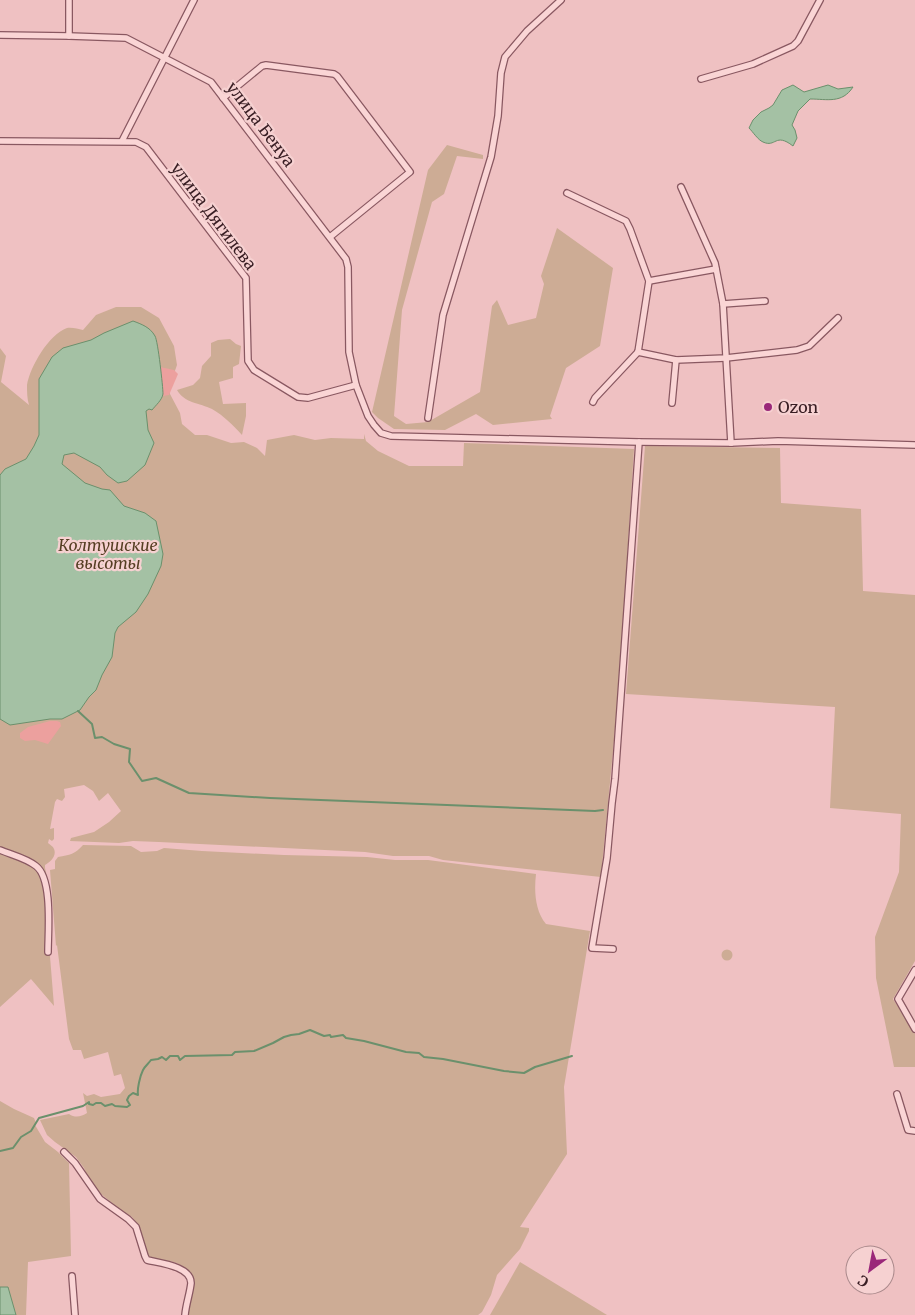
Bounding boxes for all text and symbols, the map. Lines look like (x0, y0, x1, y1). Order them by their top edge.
street label: улица Бенуа (223, 78, 300, 171)
street label: улица Дягилева (167, 158, 261, 274)
place label: Ozon (778, 397, 818, 417)
marker: Ozon (762, 401, 774, 413)
park label: Колтушские высоты (58, 535, 158, 573)
north arrow (845, 1245, 895, 1295)
text: С (854, 1271, 872, 1291)

